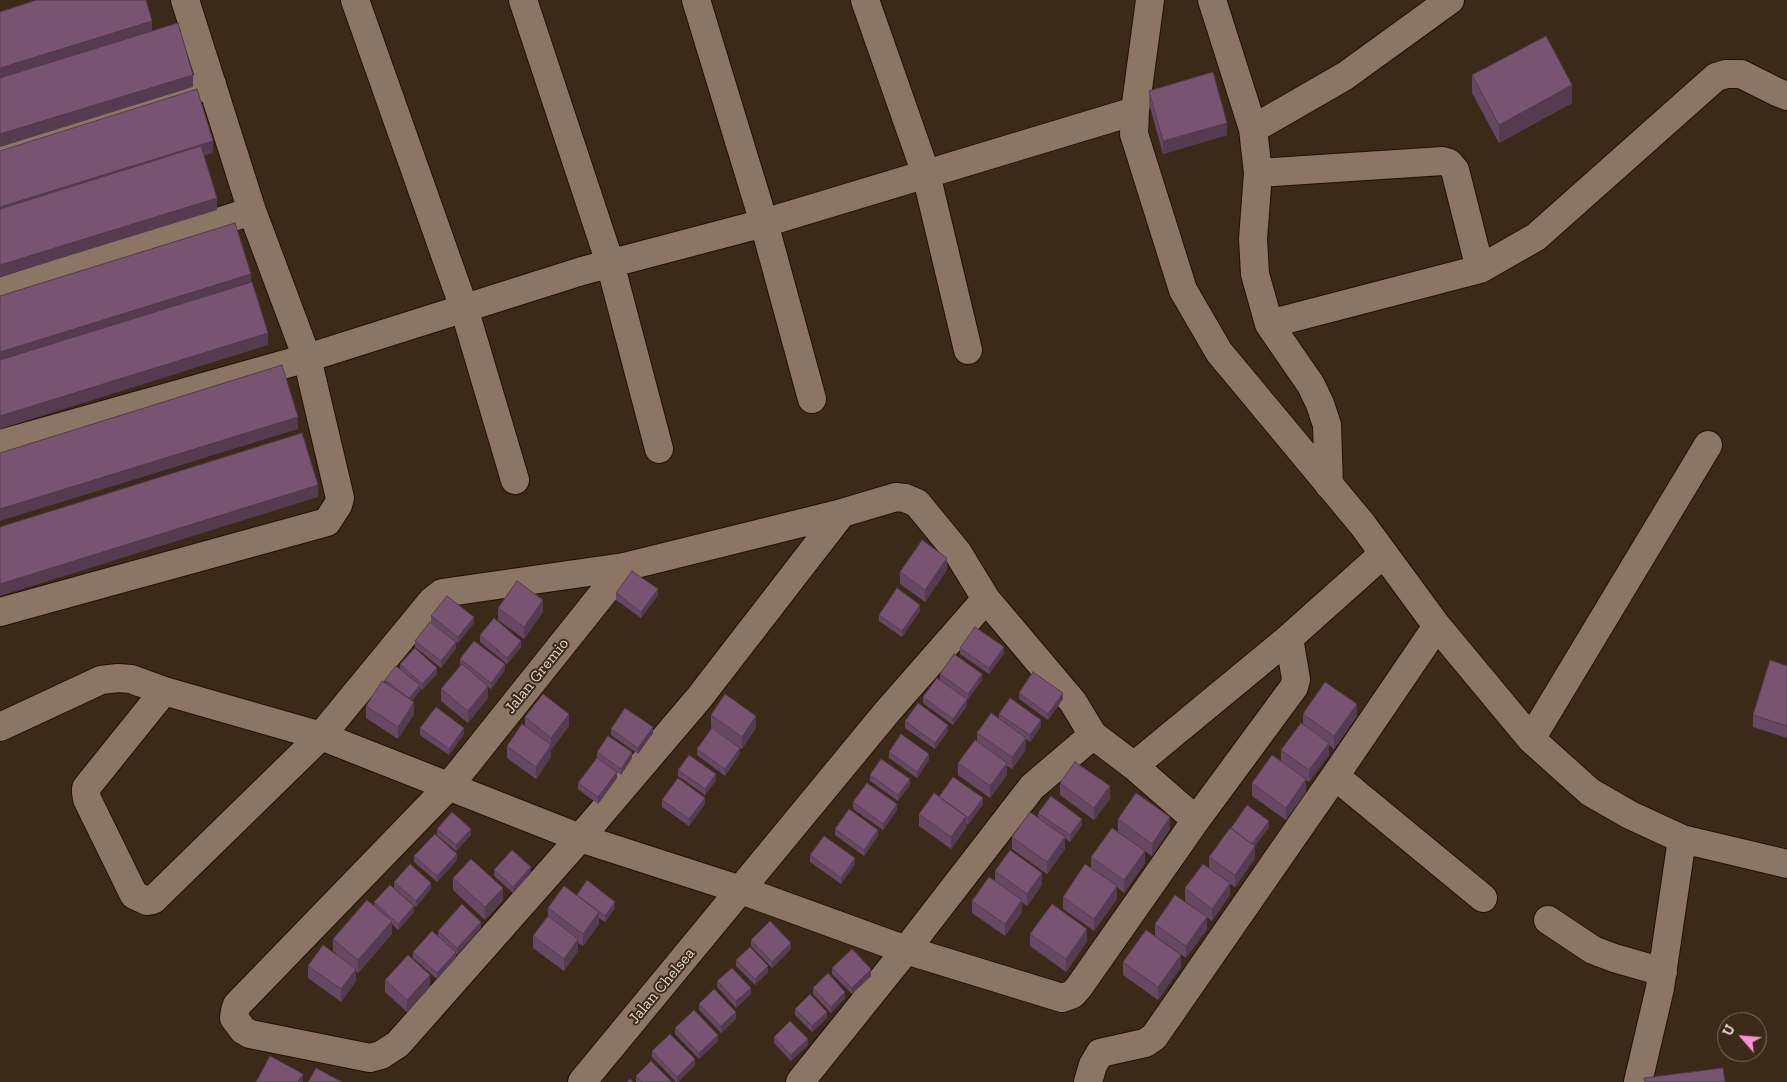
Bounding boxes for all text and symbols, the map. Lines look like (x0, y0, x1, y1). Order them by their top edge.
street label: Jalan Gremio (501, 635, 573, 717)
street label: Jalan Chelsea (625, 944, 699, 1028)
north arrow (1717, 1012, 1767, 1062)
text: U (1719, 1022, 1739, 1039)

